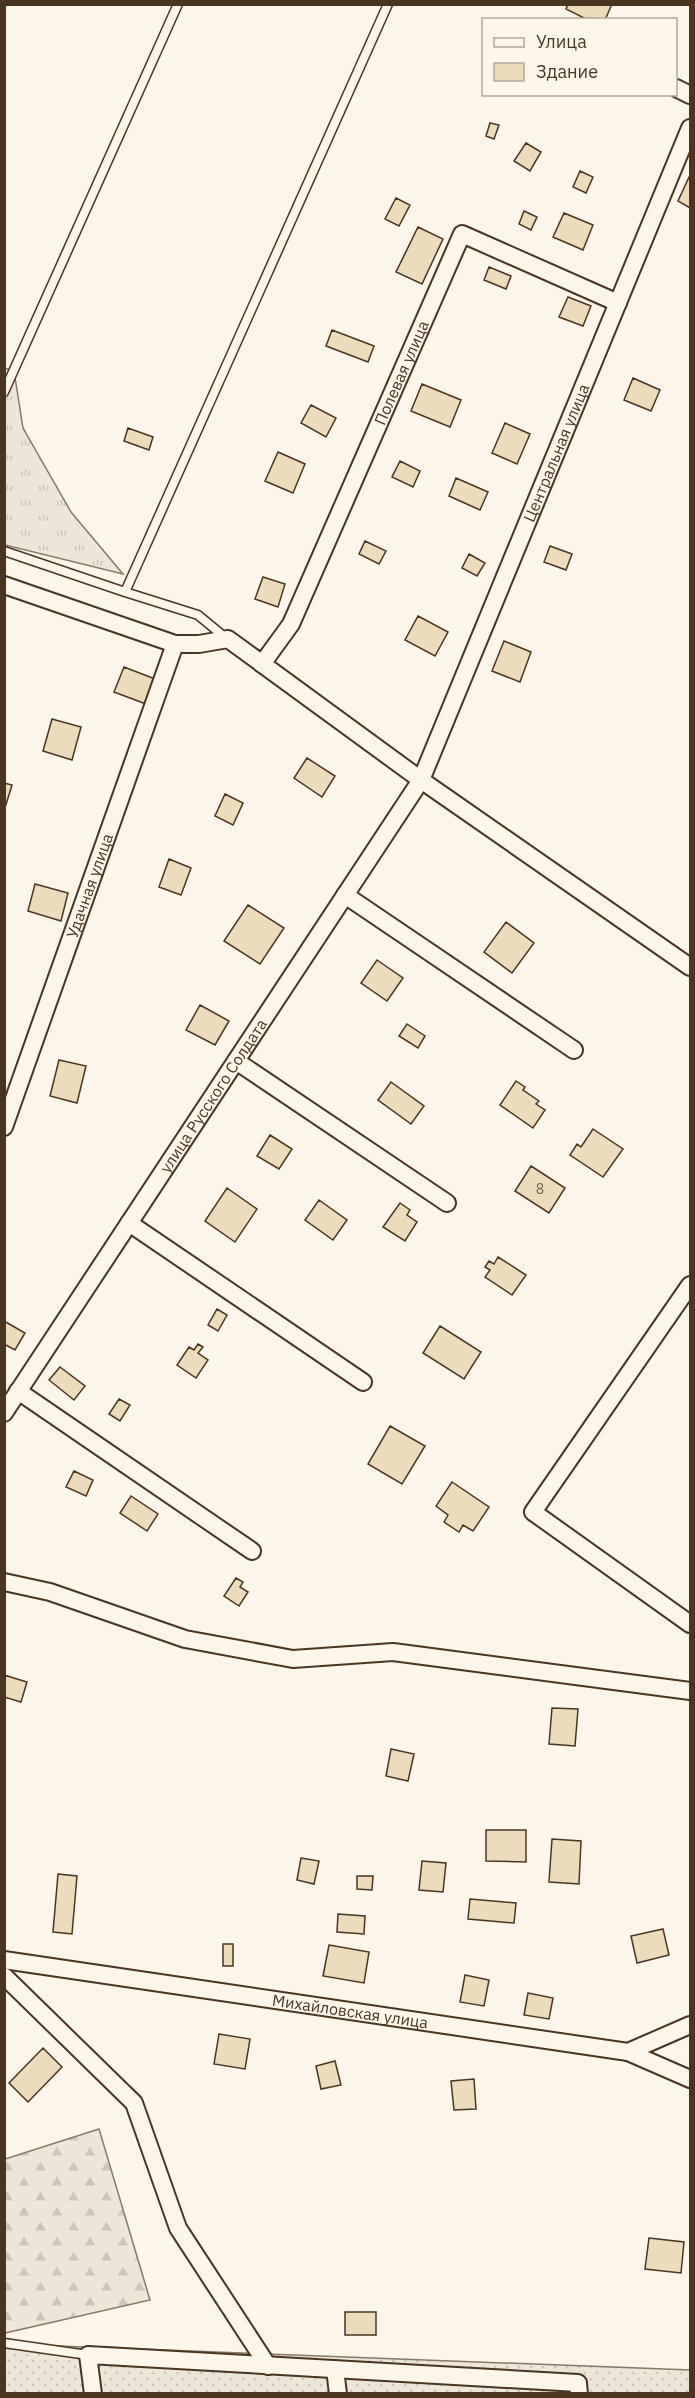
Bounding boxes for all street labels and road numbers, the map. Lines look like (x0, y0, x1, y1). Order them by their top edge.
street label: Полевая улица (370, 317, 433, 428)
street label: Центральная улица (519, 380, 594, 525)
street label: Удачная улица (62, 830, 117, 941)
street label: улица Русского Солдата (155, 1014, 271, 1176)
street label: Михайловская улица (271, 1990, 430, 2032)

